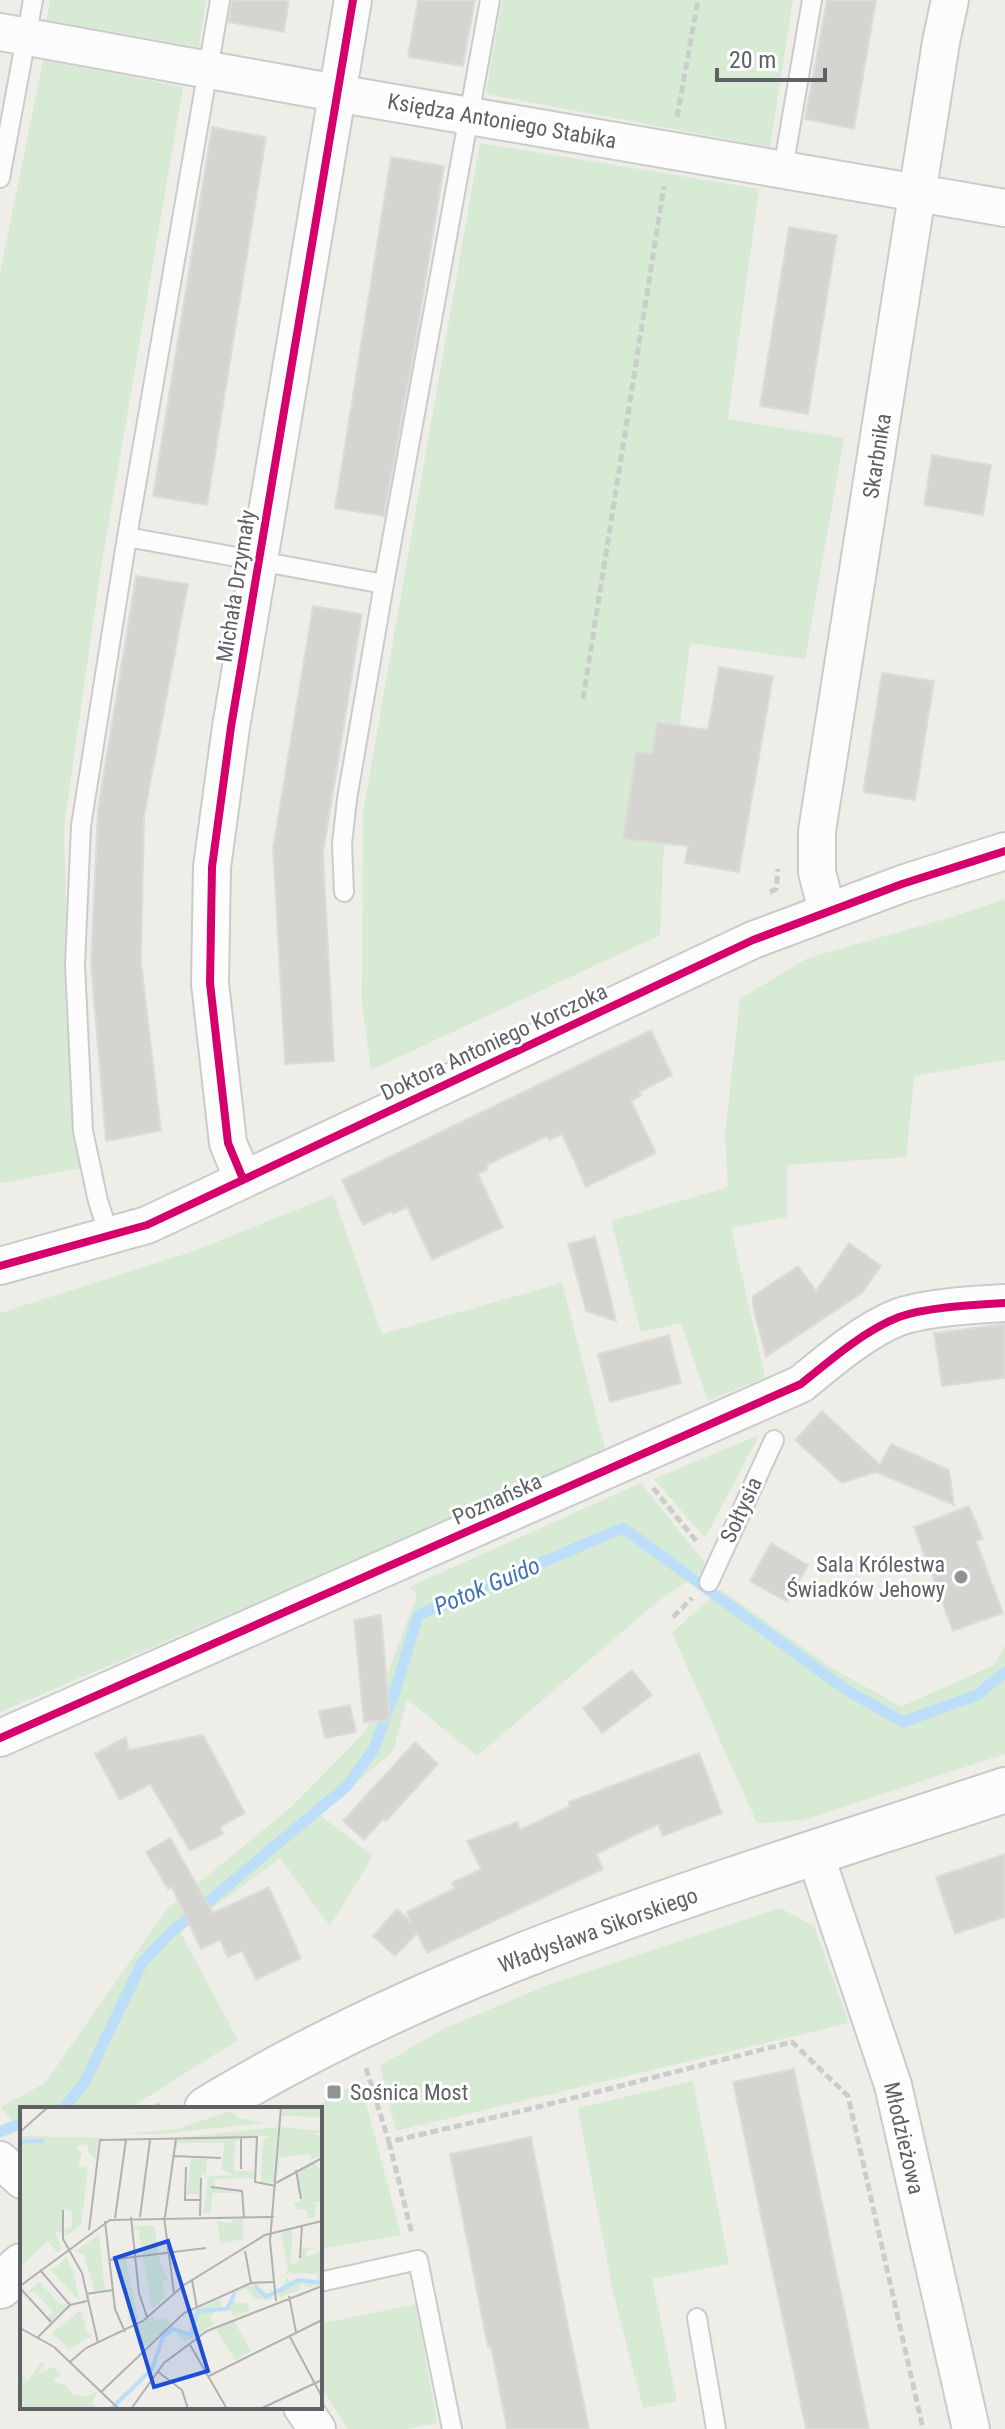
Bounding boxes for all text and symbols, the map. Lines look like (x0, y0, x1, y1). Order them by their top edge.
scale bar (717, 32, 825, 82)
text: 20 m (729, 46, 776, 74)
street label: Księdza Antoniego Stabika (386, 89, 618, 153)
street label: Skarbnika (858, 412, 896, 500)
street label: Michała Drzymały (212, 508, 260, 664)
street label: Doktora Antoniego Korczoka (377, 979, 611, 1105)
street label: Poznańska (449, 1468, 545, 1530)
street label: Sołtysia (715, 1473, 767, 1547)
water label: Potok Guido (430, 1551, 544, 1621)
place label: Sala Królestwa Świadków Jehowy (786, 1552, 945, 1602)
marker: Sala Królestwa Świadków Jehowy (952, 1568, 970, 1586)
street label: Władysława Sikorskiego (495, 1882, 701, 1978)
street label: Młodzieżowa (879, 2079, 929, 2197)
place label: Sośnica Most (350, 2080, 468, 2105)
marker: Sośnica Most (325, 2083, 343, 2101)
inset map (20, 2107, 322, 2409)

